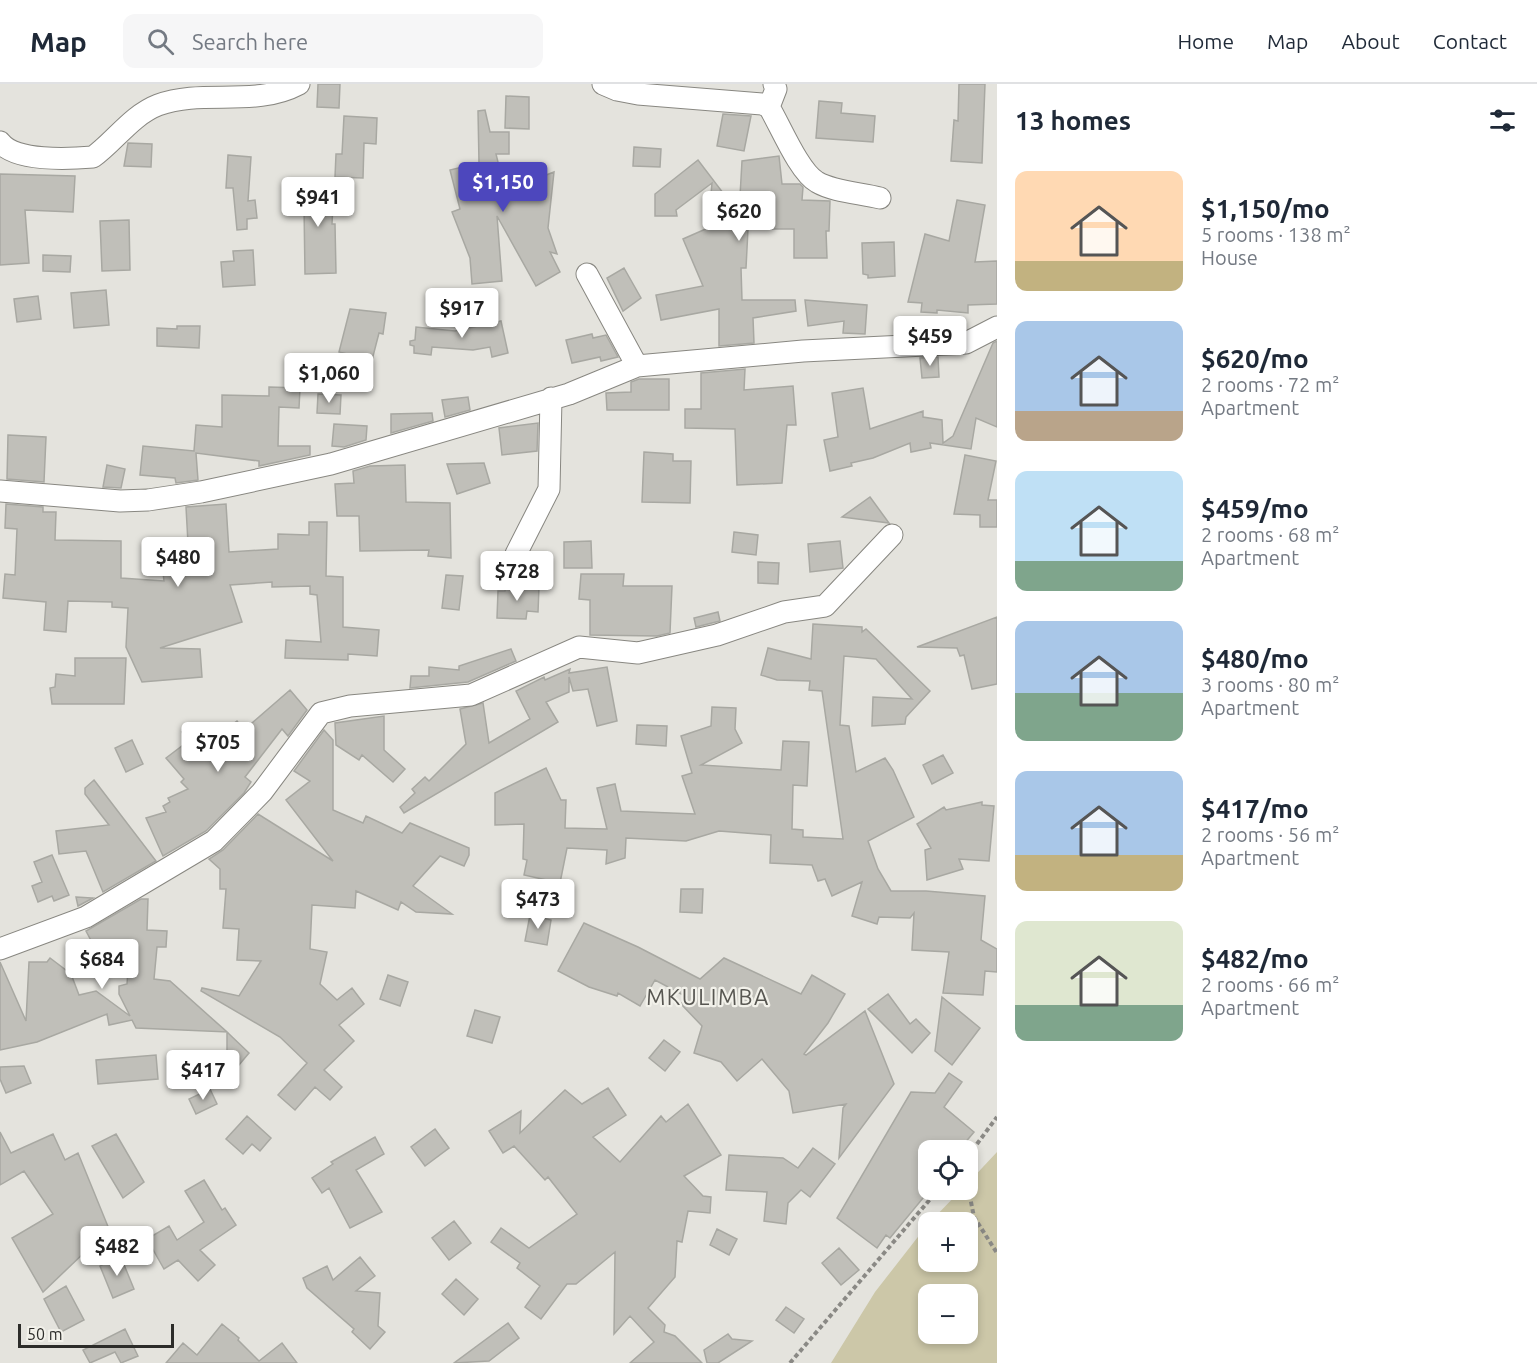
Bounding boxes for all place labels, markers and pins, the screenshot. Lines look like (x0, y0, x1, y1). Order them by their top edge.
pin: $1,150 (454, 162, 552, 213)
pin: $941 (282, 177, 354, 228)
pin: $620 (703, 191, 775, 242)
pin: $917 (426, 288, 498, 339)
pin: $459 (894, 316, 966, 367)
pin: $1,060 (280, 353, 378, 404)
pin: $480 (142, 537, 214, 588)
pin: $728 (481, 551, 553, 602)
pin: $705 (182, 722, 254, 773)
pin: $473 (502, 879, 574, 930)
pin: $684 (66, 939, 138, 990)
pin: $417 (167, 1050, 239, 1101)
pin: $482 (81, 1226, 153, 1277)

